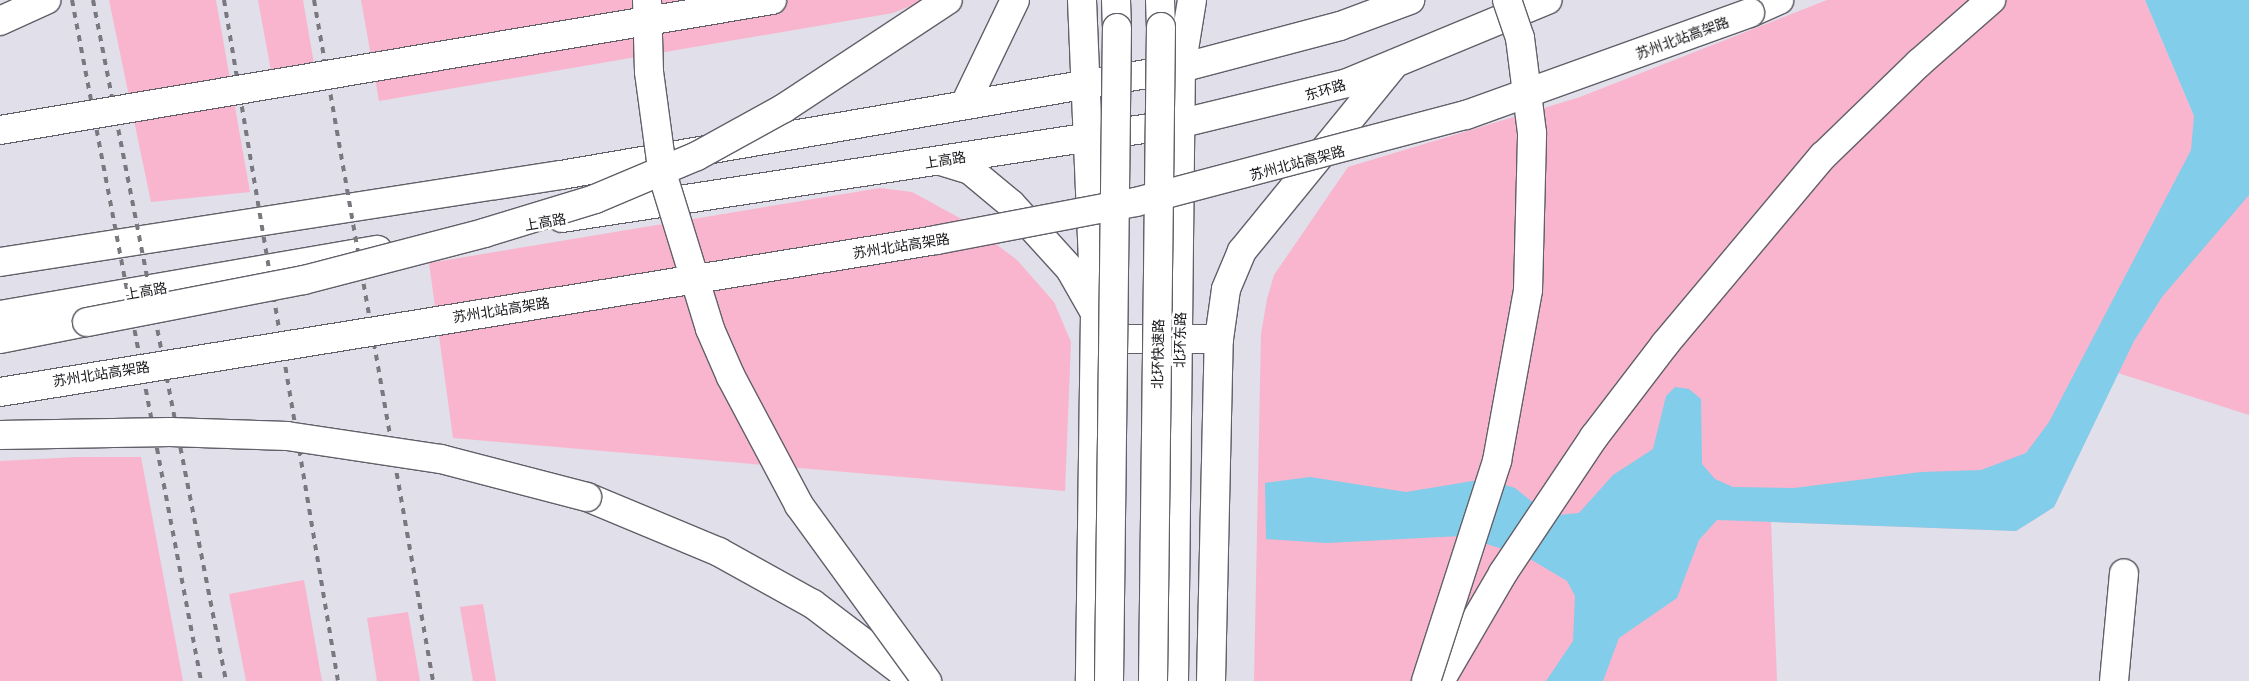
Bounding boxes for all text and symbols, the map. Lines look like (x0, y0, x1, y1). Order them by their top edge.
street label: 苏州北站高架路 (1633, 12, 1731, 62)
street label: 东环路 (1302, 75, 1348, 103)
street label: 苏州北站高架路 (1247, 141, 1347, 183)
street label: 上高路 (923, 147, 967, 171)
street label: 上高路 (523, 209, 567, 233)
street label: 苏州北站高架路 (851, 229, 951, 261)
street label: 上高路 (124, 278, 168, 302)
street label: 苏州北站高架路 (451, 293, 551, 325)
street label: 北环东路 (1170, 312, 1188, 368)
street label: 北环快速路 (1148, 319, 1166, 389)
street label: 苏州北站高架路 (51, 357, 151, 389)

